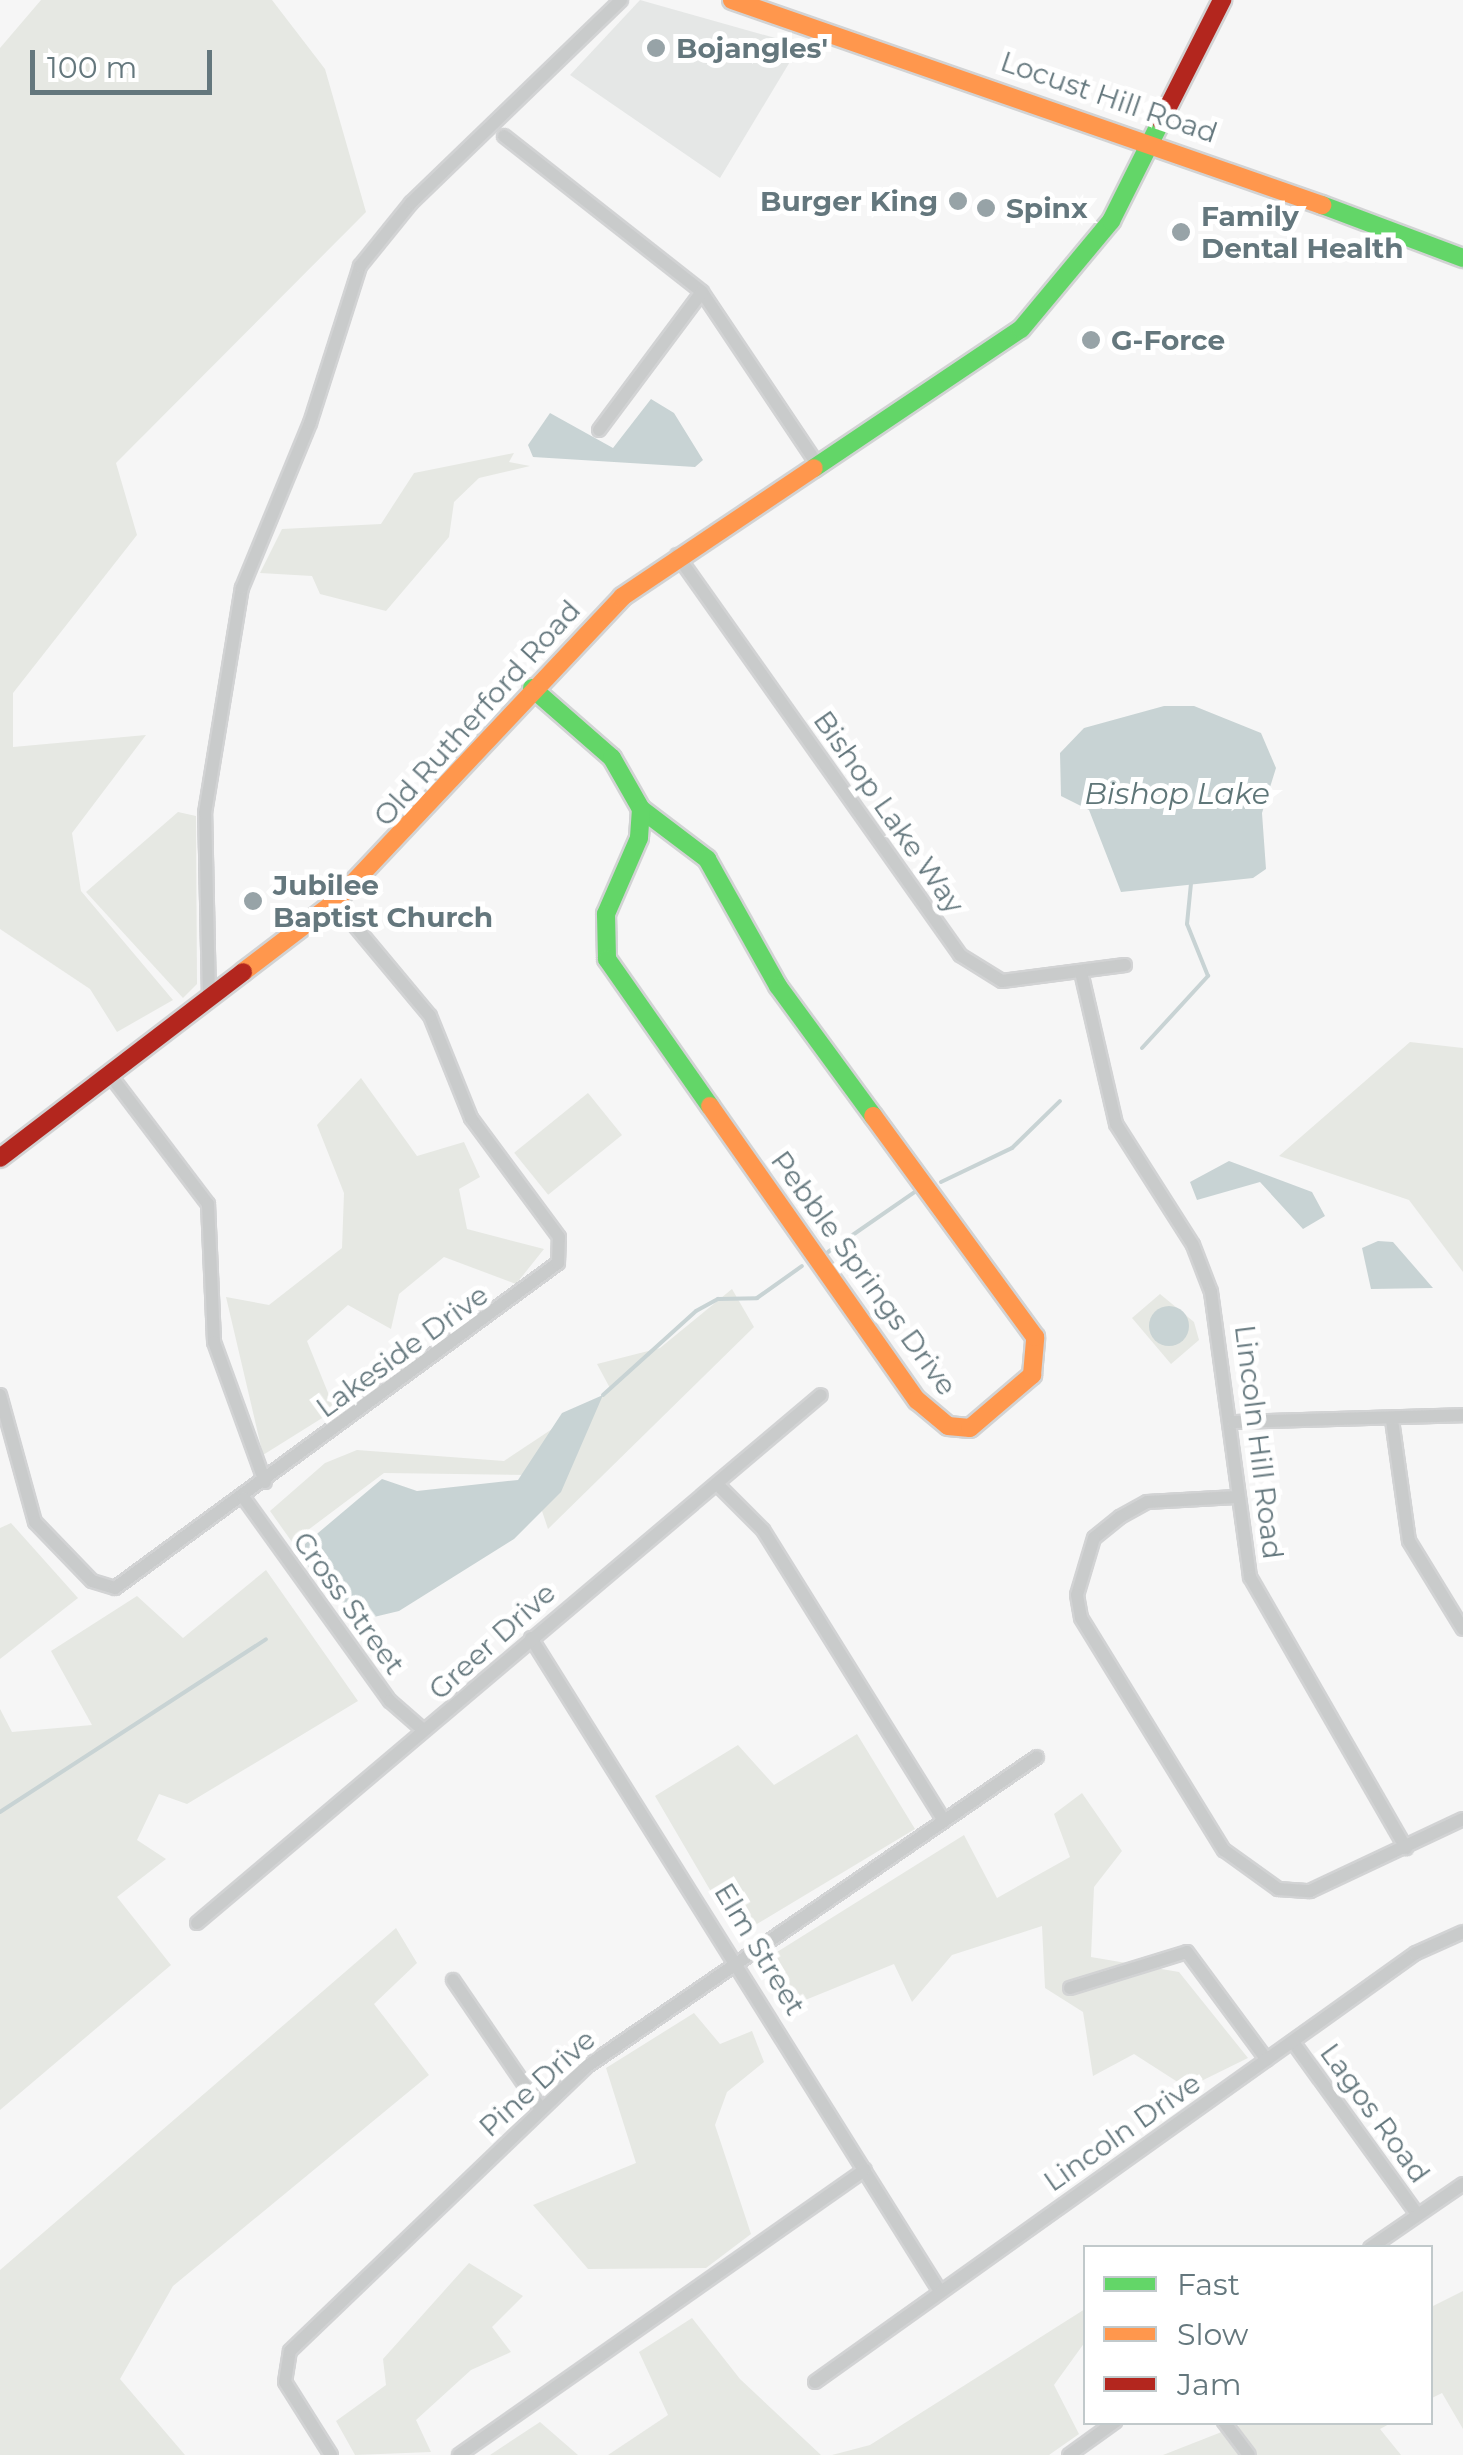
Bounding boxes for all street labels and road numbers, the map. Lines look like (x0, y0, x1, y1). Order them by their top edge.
street label: Locust Hill Road (996, 44, 1222, 150)
street label: Old Rutherford Road (367, 593, 587, 833)
street label: Bishop Lake Way (807, 704, 971, 920)
street label: Pebble Springs Drive (764, 1144, 964, 1402)
street label: Lakeside Drive (310, 1278, 494, 1424)
street label: Lincoln Hill Road (1228, 1323, 1290, 1561)
street label: Cross Street (286, 1525, 412, 1681)
street label: Greer Drive (422, 1576, 562, 1706)
street label: Elm Street (707, 1877, 813, 2021)
street label: Pine Drive (472, 2022, 602, 2144)
street label: Lagos Road (1313, 2037, 1437, 2189)
street label: Lincoln Drive (1037, 2066, 1207, 2198)

